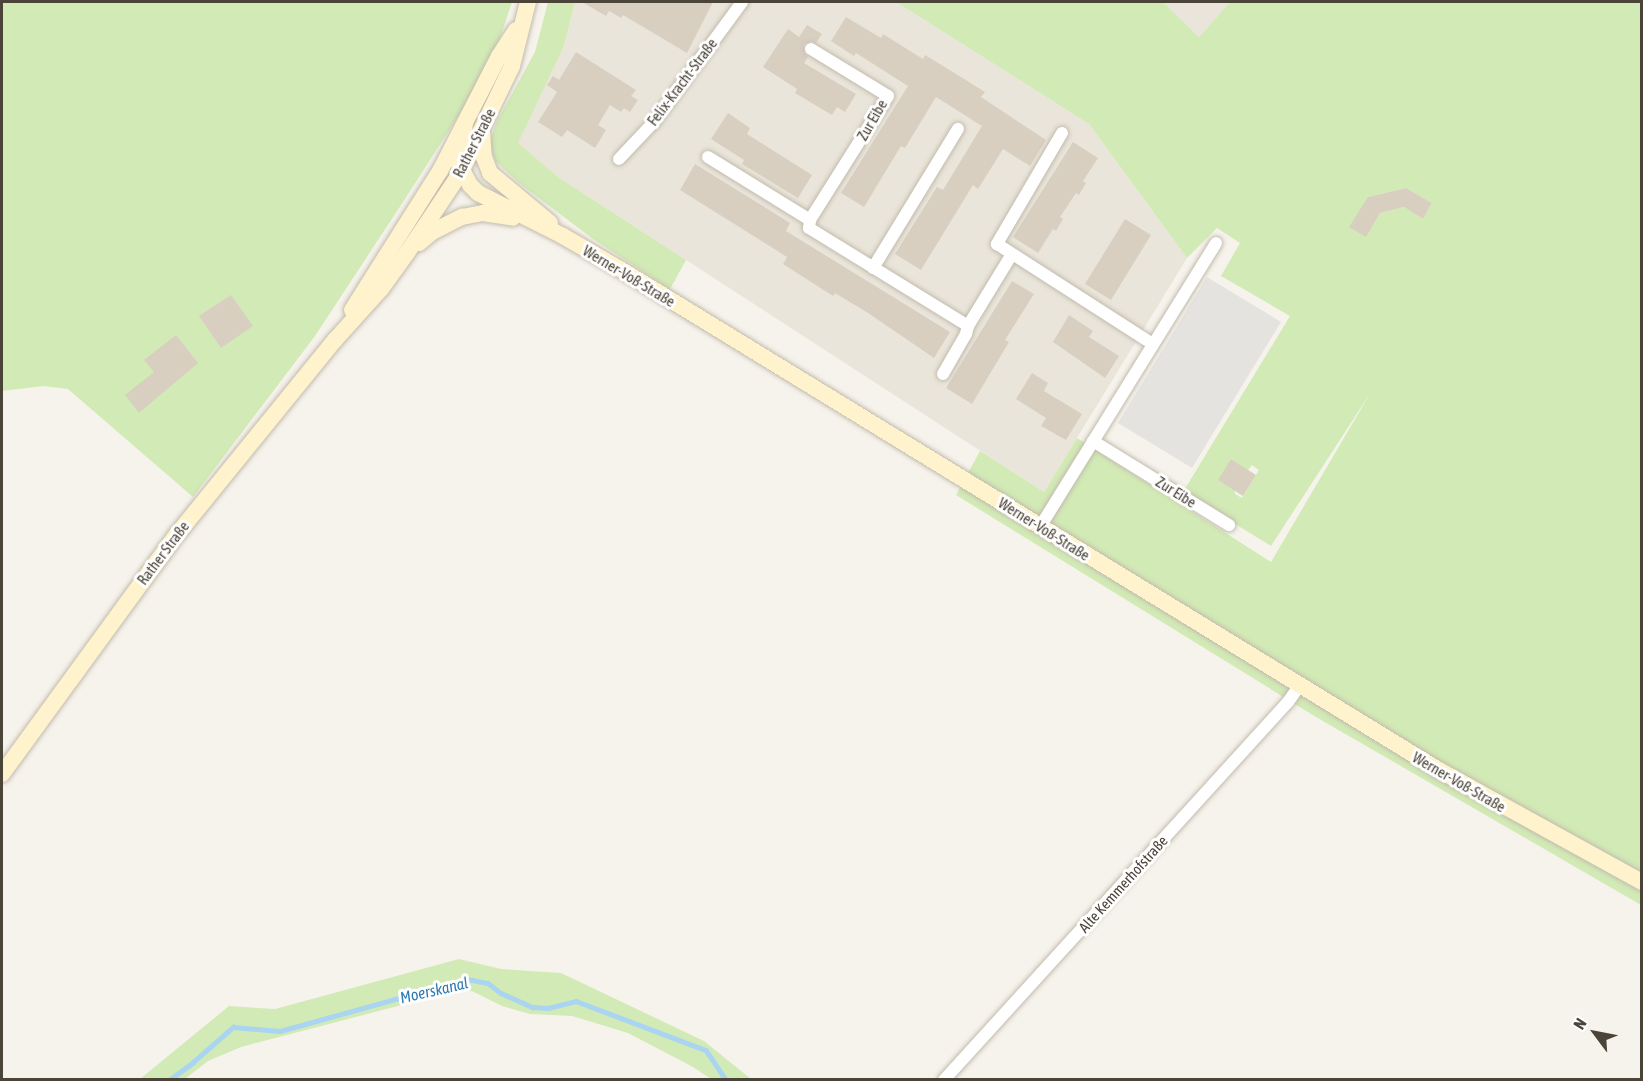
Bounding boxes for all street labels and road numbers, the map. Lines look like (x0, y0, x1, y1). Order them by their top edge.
street label: Felix-Kracht-Straße (643, 35, 721, 129)
street label: Zur Eibe (853, 96, 891, 144)
street label: Rather Straße (449, 106, 499, 180)
street label: Werner-Voß-Straße (580, 241, 678, 311)
street label: Zur Eibe (1152, 473, 1200, 511)
street label: Werner-Voß-Straße (995, 494, 1093, 564)
street label: Rather Straße (133, 518, 193, 588)
street label: Werner-Voß-Straße (1409, 748, 1509, 816)
street label: Alte Kemmerhofstraße (1075, 832, 1171, 936)

